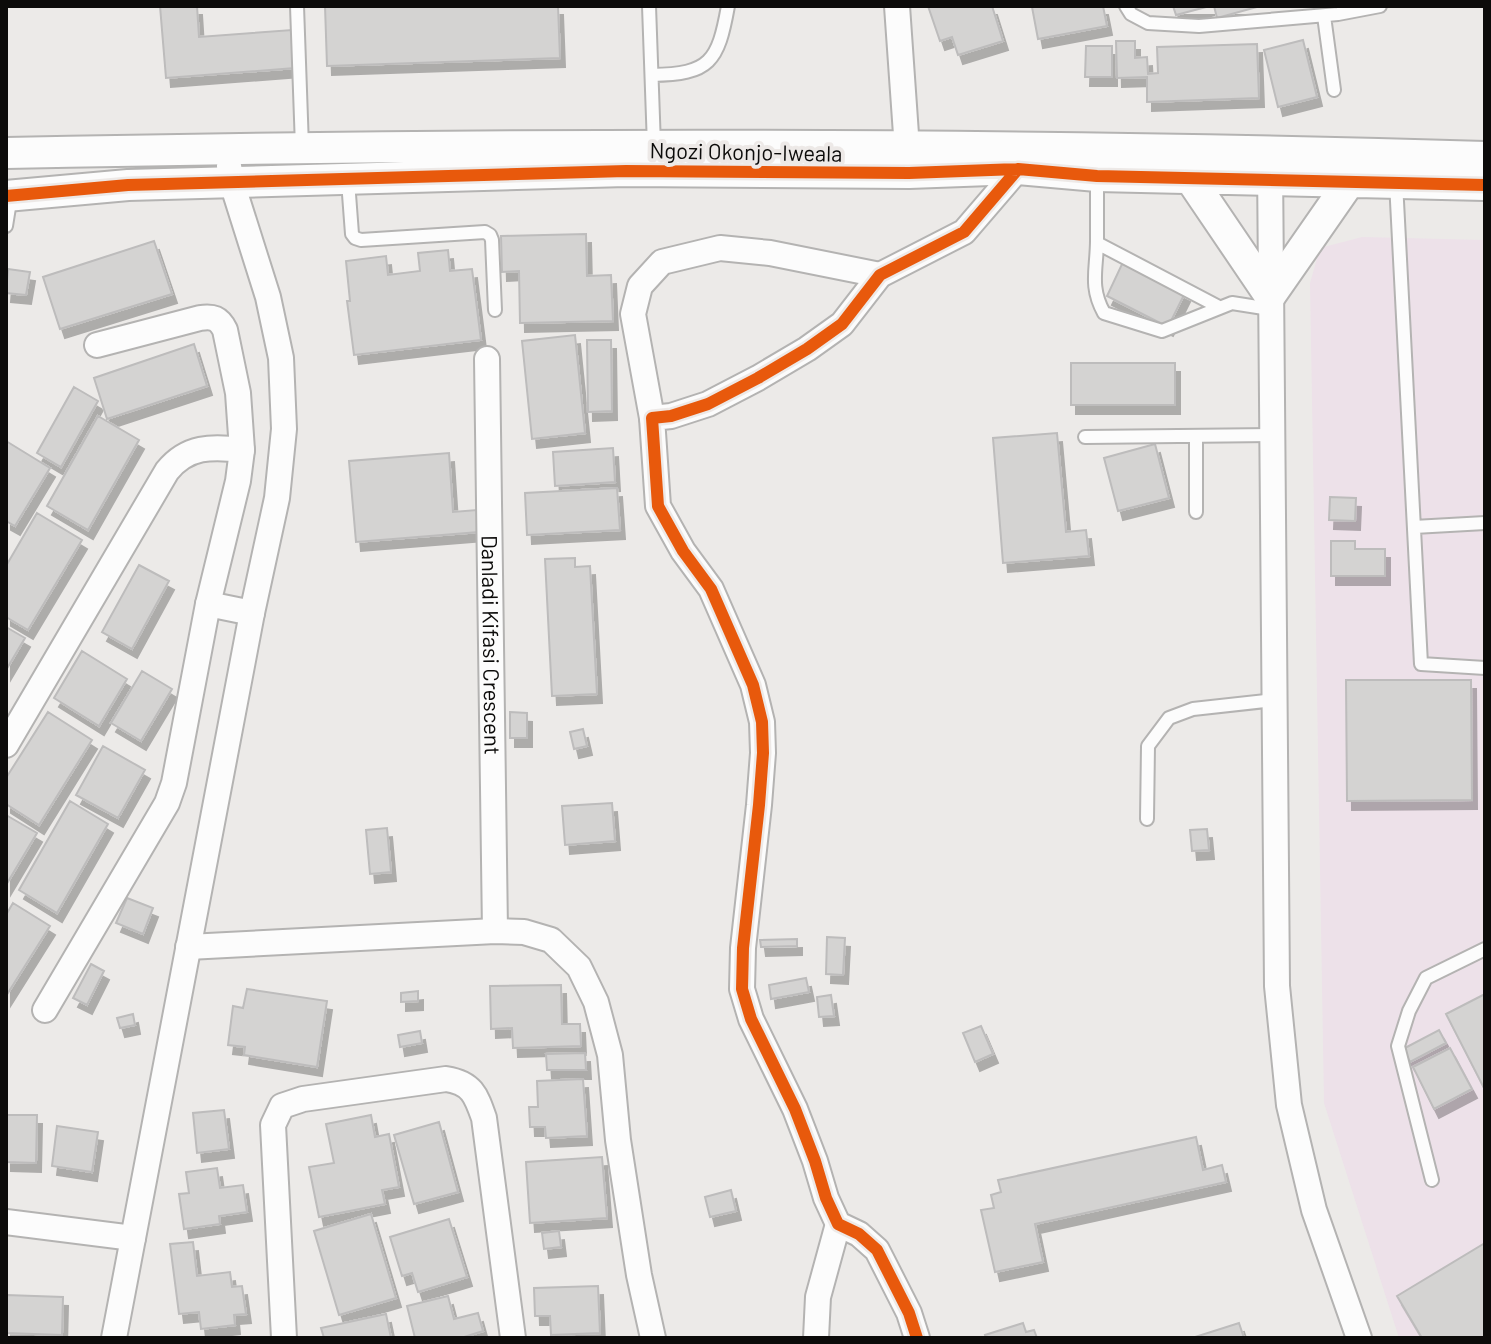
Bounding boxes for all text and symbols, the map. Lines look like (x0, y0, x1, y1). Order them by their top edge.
street label: Ngozi Okonjo-Iweala (649, 136, 843, 166)
street label: Danladi Kifasi Crescent (477, 535, 507, 755)

